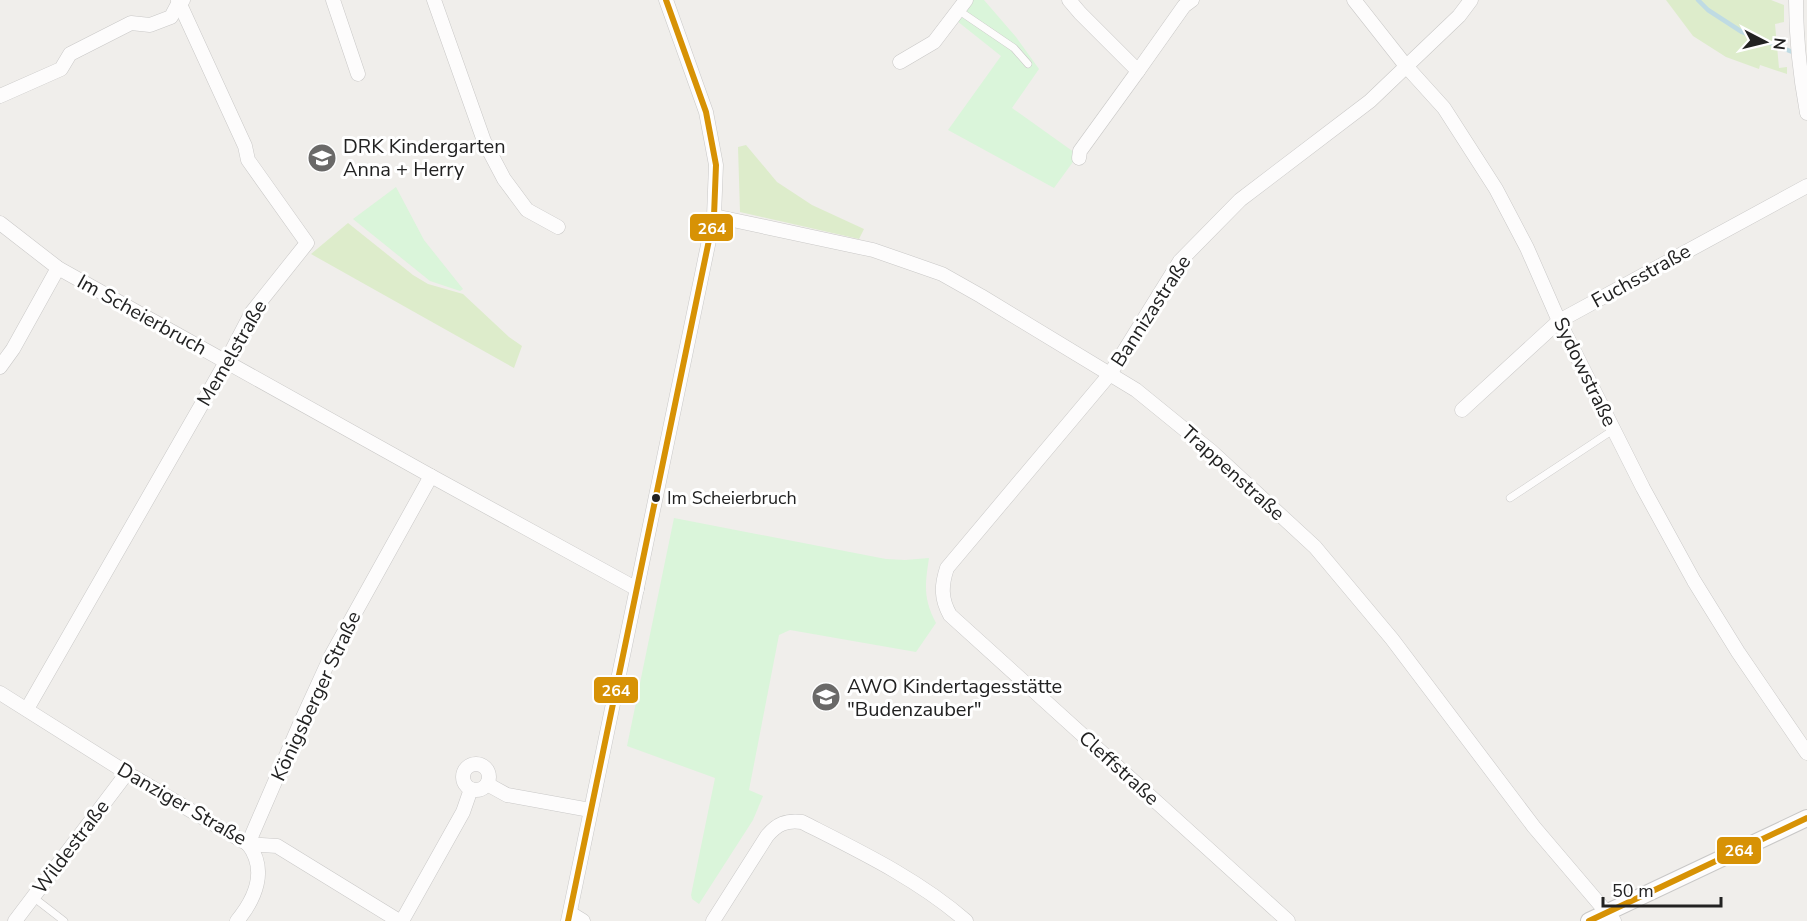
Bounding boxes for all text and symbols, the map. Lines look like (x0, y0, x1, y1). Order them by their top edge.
north arrow (1735, 12, 1795, 72)
text: N (1767, 36, 1791, 51)
place label: DRK Kindergarten Anna + Herry (343, 133, 506, 183)
school or university icon: DRK Kindergarten Anna + Herry (306, 142, 338, 174)
line badge: 264 (689, 213, 734, 242)
text: 264 (698, 218, 727, 240)
street label: Fuchsstraße (1587, 238, 1695, 314)
street label: Bannizastraße (1105, 250, 1197, 372)
street label: Im Scheierbruch (72, 268, 212, 362)
street label: Memelstraße (191, 295, 273, 411)
street label: Sydowstraße (1547, 313, 1623, 431)
street label: Trappenstraße (1175, 419, 1291, 527)
place label: Im Scheierbruch (667, 486, 797, 510)
marker: Im Scheierbruch (650, 492, 662, 504)
street label: Königsberger Straße (265, 607, 367, 785)
place label: AWO Kindertagesstätte "Budenzauber" (847, 673, 1062, 723)
line badge: 264 (593, 676, 639, 704)
text: 264 (602, 680, 631, 702)
school or university icon: AWO Kindertagesstätte "Budenzauber" (810, 681, 842, 713)
street label: Cleffstraße (1073, 725, 1165, 811)
street label: Danziger Straße (112, 756, 252, 852)
street label: Wildestraße (27, 794, 115, 900)
line badge: 264 (1716, 836, 1762, 865)
text: 264 (1725, 840, 1754, 862)
scale bar (1603, 870, 1722, 908)
text: 50 m (1612, 879, 1654, 903)

